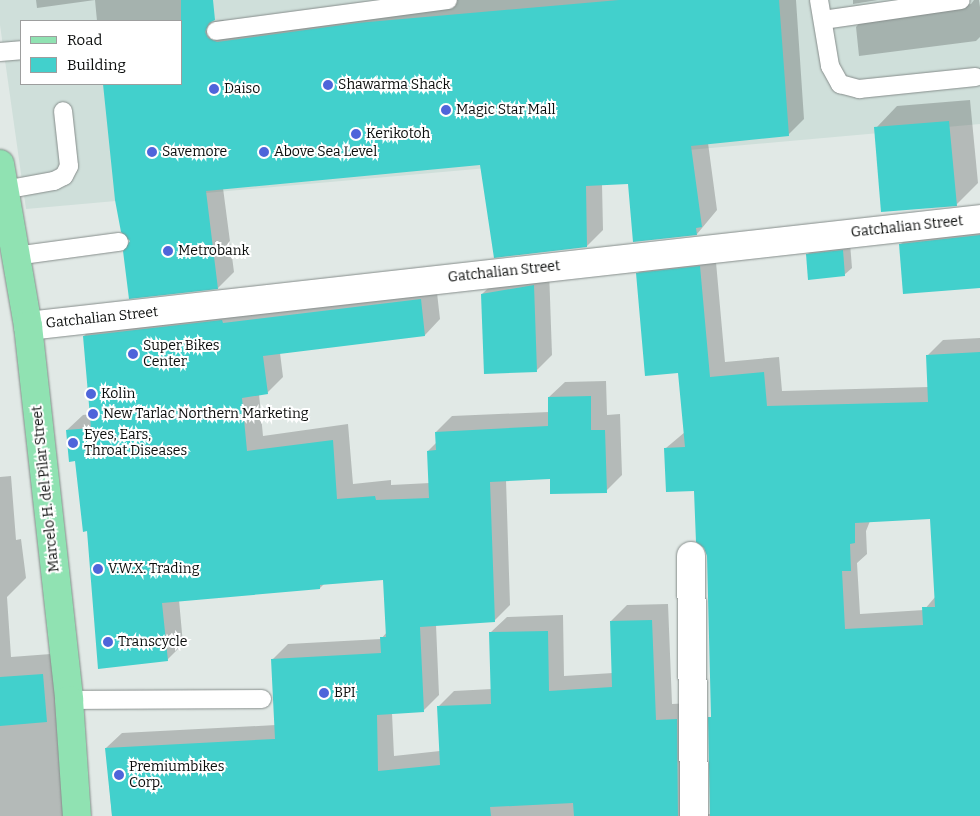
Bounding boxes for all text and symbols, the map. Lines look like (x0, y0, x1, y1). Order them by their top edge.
legend (20, 20, 182, 85)
text: Road (67, 31, 102, 49)
text: Building (67, 56, 126, 74)
place label: Shawarma Shack (338, 77, 450, 93)
marker: Shawarma Shack (322, 79, 334, 91)
place label: Daiso (224, 81, 260, 97)
marker: Daiso (208, 83, 220, 95)
place label: Magic Star Mall (456, 102, 555, 118)
marker: Magic Star Mall (440, 104, 452, 116)
place label: Kerikotoh (366, 126, 430, 142)
marker: Kerikotoh (350, 128, 362, 140)
place label: Savemore (162, 144, 227, 160)
place label: Above Sea Level (274, 144, 377, 160)
marker: Savemore (146, 146, 158, 158)
marker: Above Sea Level (258, 146, 270, 158)
street label: Gatchalian Street (850, 213, 964, 241)
place label: Metrobank (178, 243, 249, 259)
marker: Metrobank (162, 245, 174, 257)
street label: Gatchalian Street (447, 258, 561, 286)
street label: Gatchalian Street (45, 304, 159, 332)
place label: Super Bikes Center (143, 338, 220, 371)
marker: Super Bikes Center (127, 348, 139, 360)
place label: Kolin (101, 386, 135, 402)
marker: Kolin (85, 388, 97, 400)
street label: Marcelo H. del Pilar Street (29, 405, 63, 573)
place label: New Tarlac Northern Marketing (103, 406, 309, 422)
marker: New Tarlac Northern Marketing (87, 408, 99, 420)
place label: Eyes, Ears, Throat Diseases (84, 427, 187, 460)
marker: Eyes, Ears, Throat Diseases (66, 436, 80, 450)
place label: V.W.X. Trading (108, 561, 199, 577)
marker: V.W.X. Trading (92, 563, 104, 575)
place label: Transcycle (118, 634, 187, 650)
marker: Transcycle (102, 636, 114, 648)
place label: BPI (334, 685, 356, 701)
marker: BPI (318, 687, 330, 699)
place label: Premiumbikes Corp. (129, 759, 224, 792)
marker: Premiumbikes Corp. (113, 769, 125, 781)

